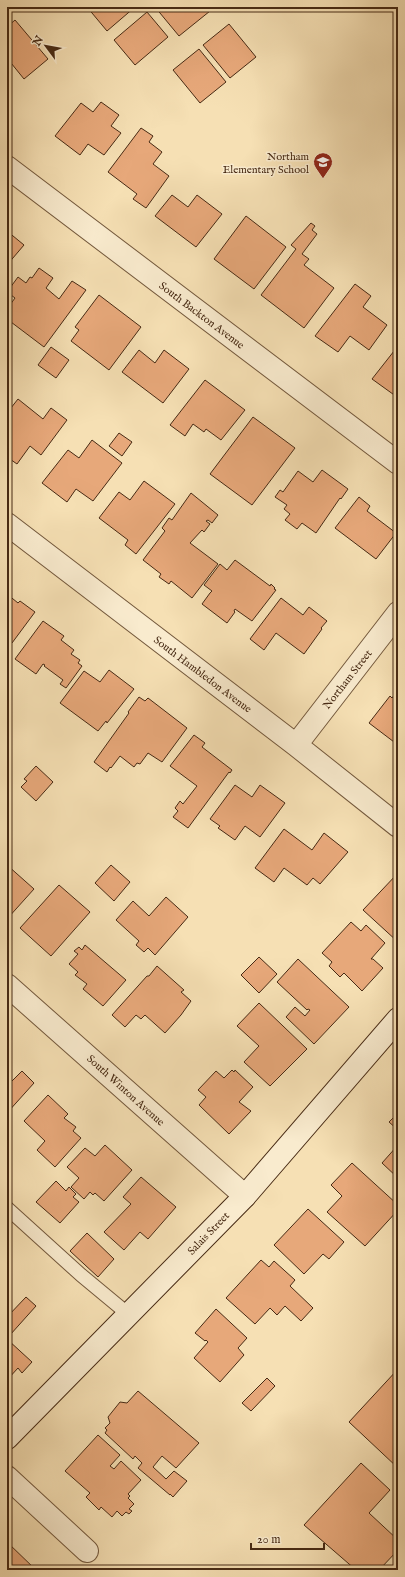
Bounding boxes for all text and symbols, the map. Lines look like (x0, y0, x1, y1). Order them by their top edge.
north arrow (26, 26, 66, 66)
text: N (29, 33, 47, 50)
place label: Northam Elementary School (223, 150, 309, 177)
school or university icon: Northam Elementary School (312, 151, 334, 179)
street label: South Backton Avenue (156, 279, 247, 353)
street label: South Hambledon Avenue (151, 633, 254, 716)
street label: Northam Street (320, 647, 376, 712)
street label: South Winton Avenue (83, 1052, 167, 1129)
street label: Salais Street (185, 1209, 233, 1258)
scale bar (251, 1525, 324, 1551)
text: 20 m (257, 1532, 280, 1547)

